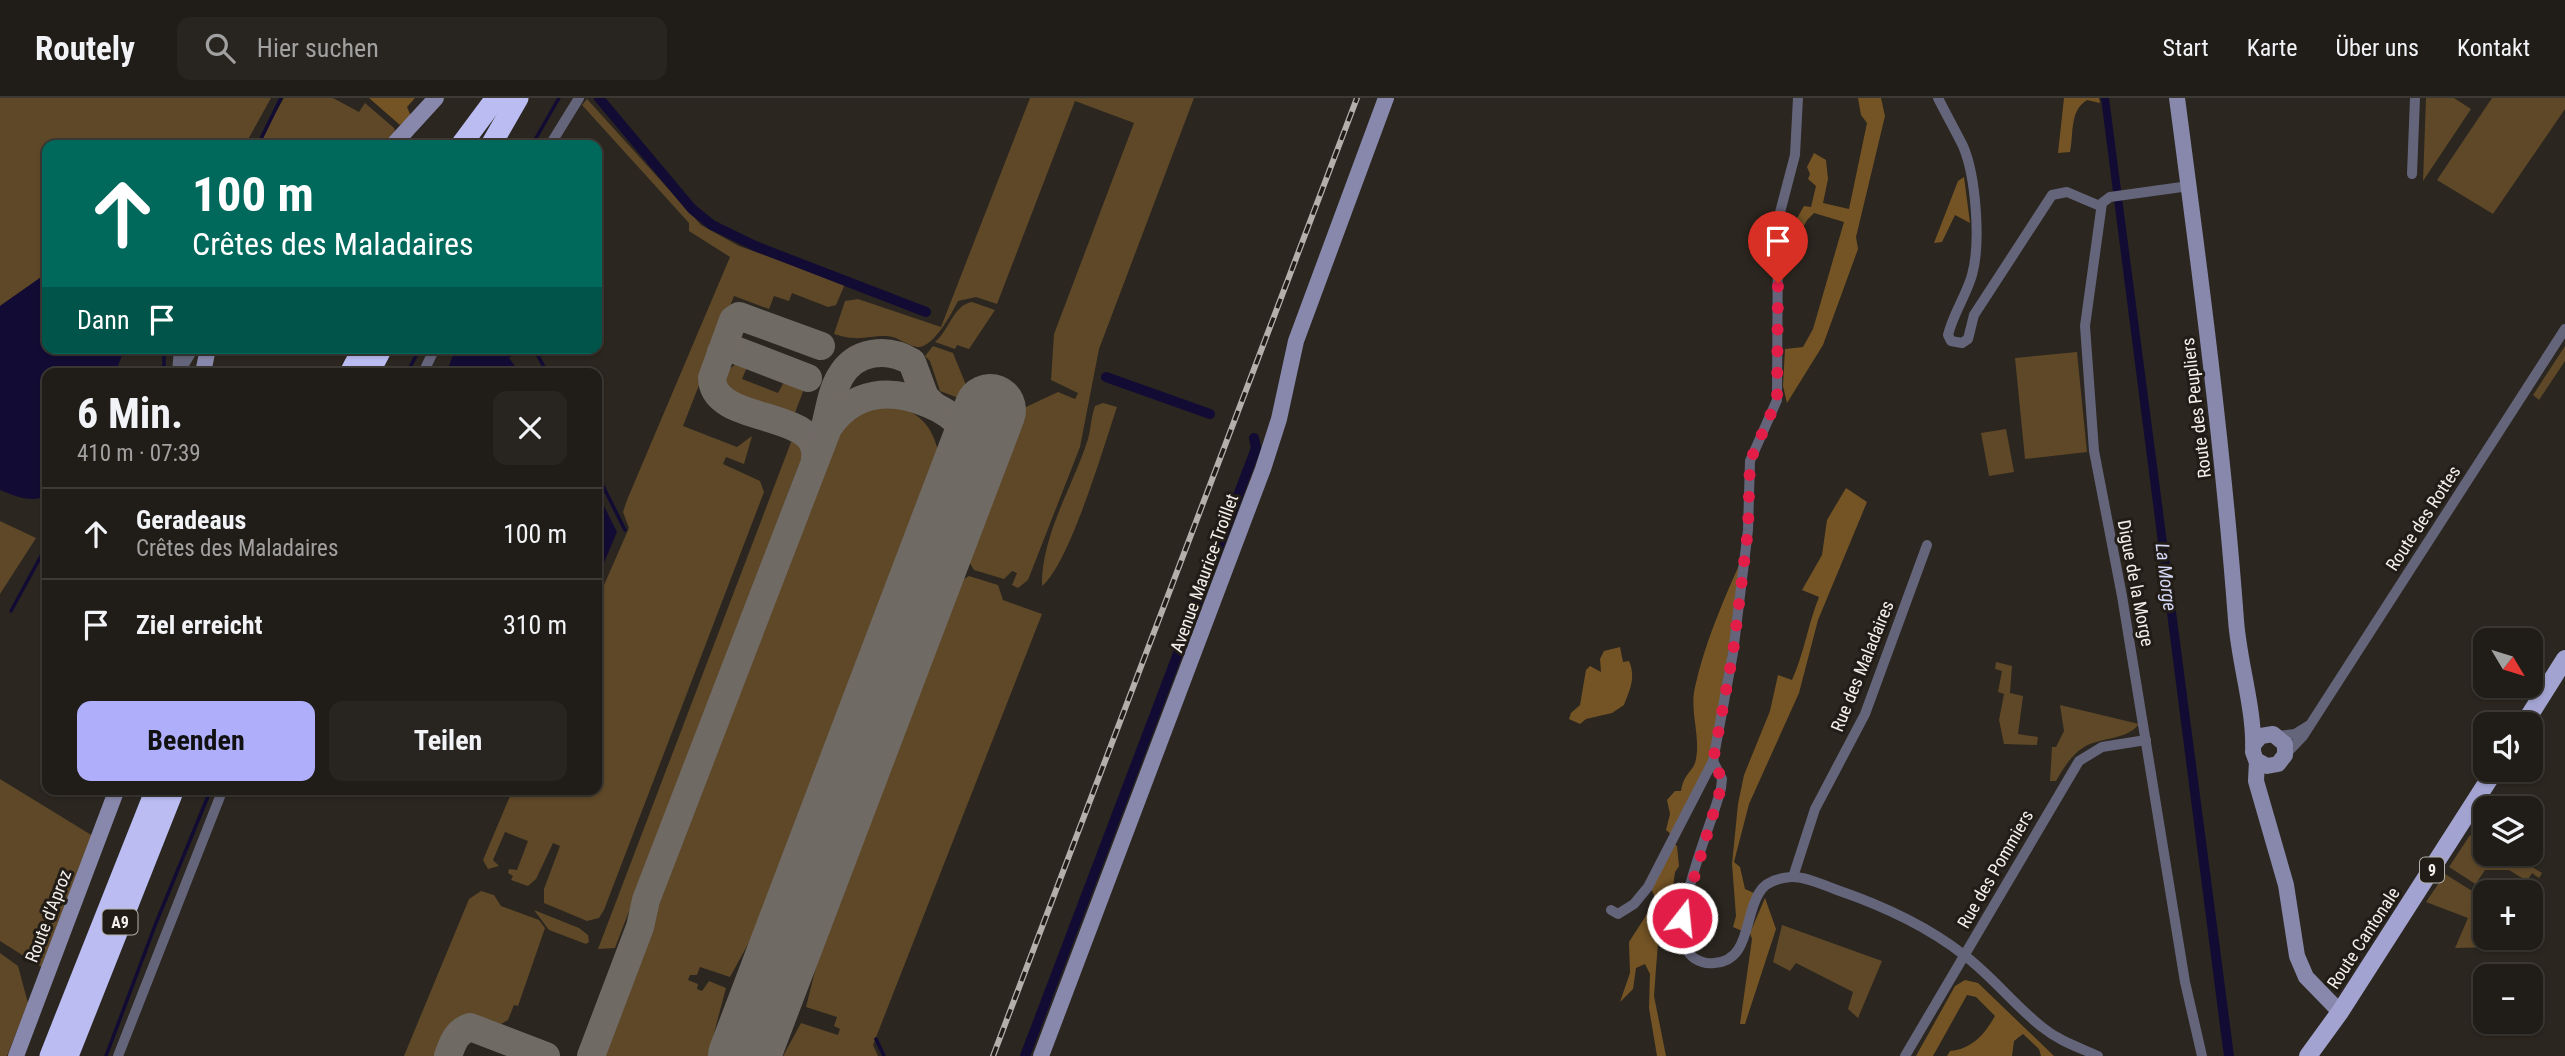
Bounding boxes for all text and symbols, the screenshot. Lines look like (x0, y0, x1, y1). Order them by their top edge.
search box (177, 17, 667, 80)
text: Routely (35, 29, 135, 68)
icon: search (201, 29, 239, 67)
text: Hier suchen (257, 33, 379, 63)
text: Start (2163, 34, 2209, 62)
text: Karte (2247, 34, 2297, 62)
text: Über uns (2335, 34, 2419, 62)
text: Kontakt (2457, 34, 2530, 62)
text: 100 m (192, 166, 314, 223)
icon: ahead (77, 168, 168, 259)
pin (1748, 211, 1808, 283)
icon: arrive (1759, 222, 1797, 260)
text: Crêtes des Maladaires (192, 225, 474, 263)
icon: arrive (143, 301, 181, 339)
text: Dann (77, 305, 129, 335)
street label: Route des Peupliers (2177, 337, 2215, 479)
text: 6 Min. (77, 389, 183, 438)
button: close (493, 391, 567, 465)
text: 410 m · 07:39 (77, 440, 201, 467)
street label: Route des Rottes (2381, 462, 2465, 574)
street label: Avenue Maurice-Troillet (1166, 491, 1242, 655)
text: Geradeaus (136, 505, 246, 535)
icon: ahead (77, 515, 115, 553)
street label: Digue de la Morge (2113, 518, 2159, 648)
text: 100 m (503, 519, 567, 549)
text: Crêtes des Maladaires (136, 535, 338, 562)
water label: La Morge (2150, 542, 2182, 612)
street label: Rue des Maladaires (1826, 598, 1898, 734)
icon: arrive (77, 606, 115, 644)
text: Ziel erreicht (136, 610, 262, 640)
text: 310 m (503, 610, 567, 640)
north arrow (2473, 628, 2543, 698)
map controls (2473, 628, 2543, 1034)
button: Beenden (77, 701, 315, 781)
button: Teilen (329, 701, 567, 781)
button: sound (2473, 712, 2543, 782)
button: layers (2473, 796, 2543, 866)
street label: Rue des Pommiers (1953, 806, 2037, 932)
road number: 9 (2420, 858, 2444, 883)
street label: Route d'Aproz (21, 867, 75, 965)
button: + (2473, 880, 2543, 950)
position arrow (1645, 881, 1719, 955)
street label: Route Cantonale (2322, 883, 2404, 993)
road number: A9 (102, 909, 138, 934)
button: − (2473, 964, 2543, 1034)

